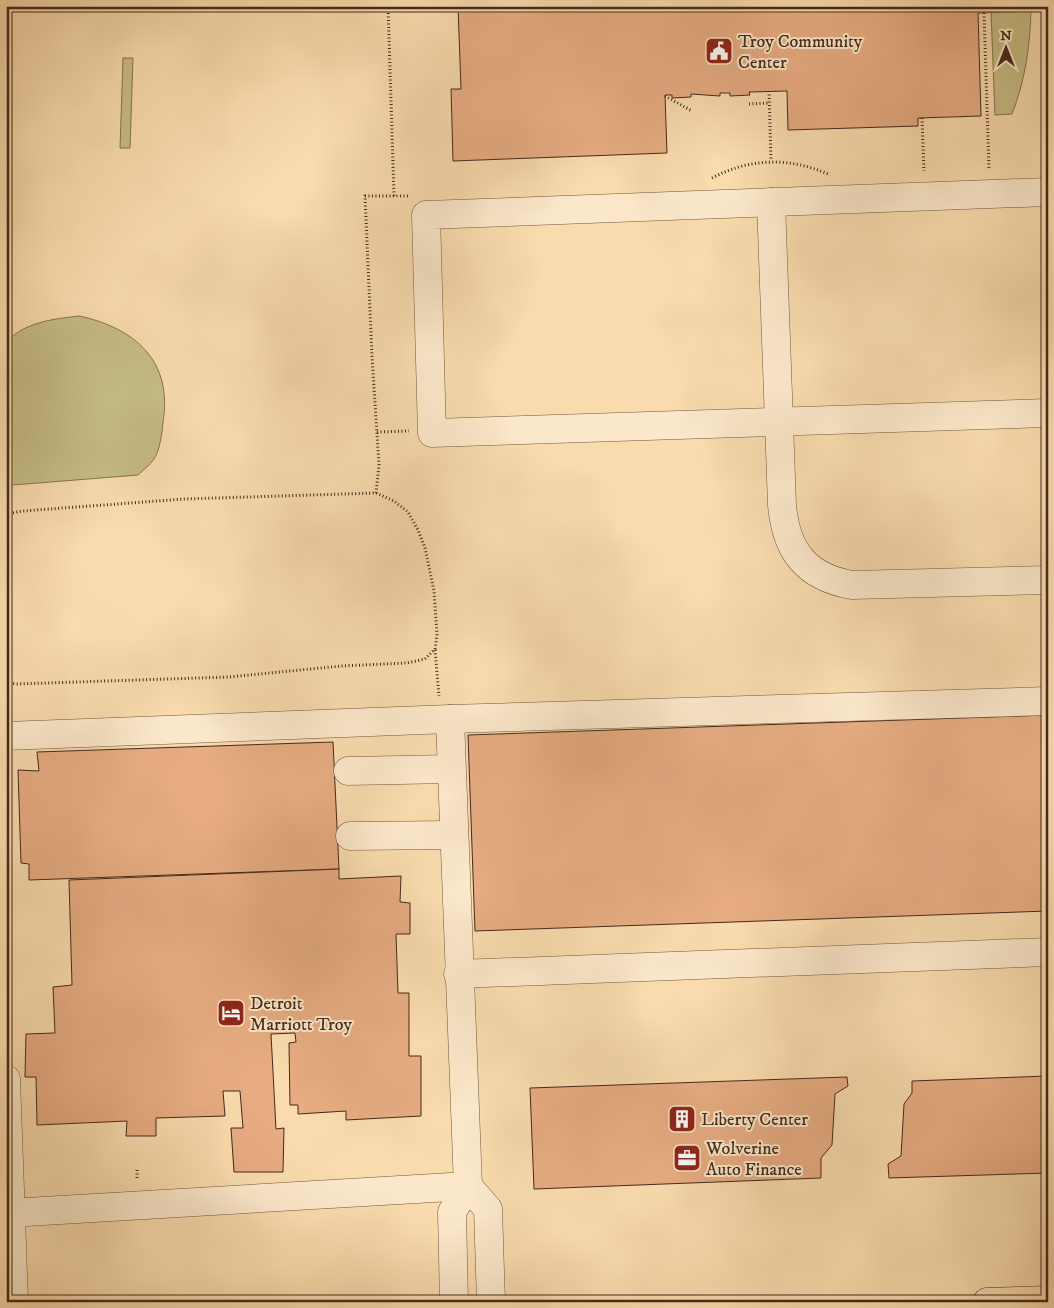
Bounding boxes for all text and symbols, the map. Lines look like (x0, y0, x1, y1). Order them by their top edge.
north arrow (982, 22, 1032, 72)
text: N (1000, 27, 1012, 45)
place label: Troy Community Center (738, 31, 863, 74)
public building icon: Troy Community Center (704, 36, 734, 66)
place label: Detroit Marriott Troy (250, 993, 353, 1036)
hotel icon: Detroit Marriott Troy (216, 998, 246, 1028)
building icon: Liberty Center (667, 1104, 697, 1134)
place label: Liberty Center (701, 1109, 808, 1131)
place label: Wolverine Auto Finance (705, 1138, 802, 1181)
office icon: Wolverine Auto Finance (672, 1143, 702, 1173)

